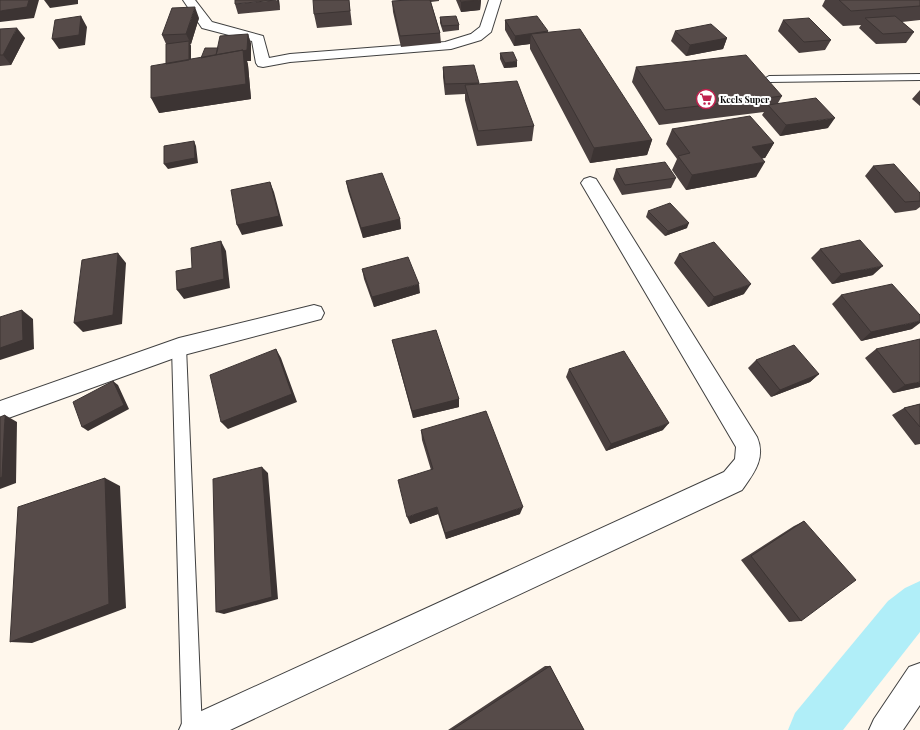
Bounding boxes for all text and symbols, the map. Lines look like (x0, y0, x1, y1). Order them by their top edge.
supermarket icon: Keels Super (695, 88, 717, 110)
place label: Keels Super (720, 93, 770, 105)

